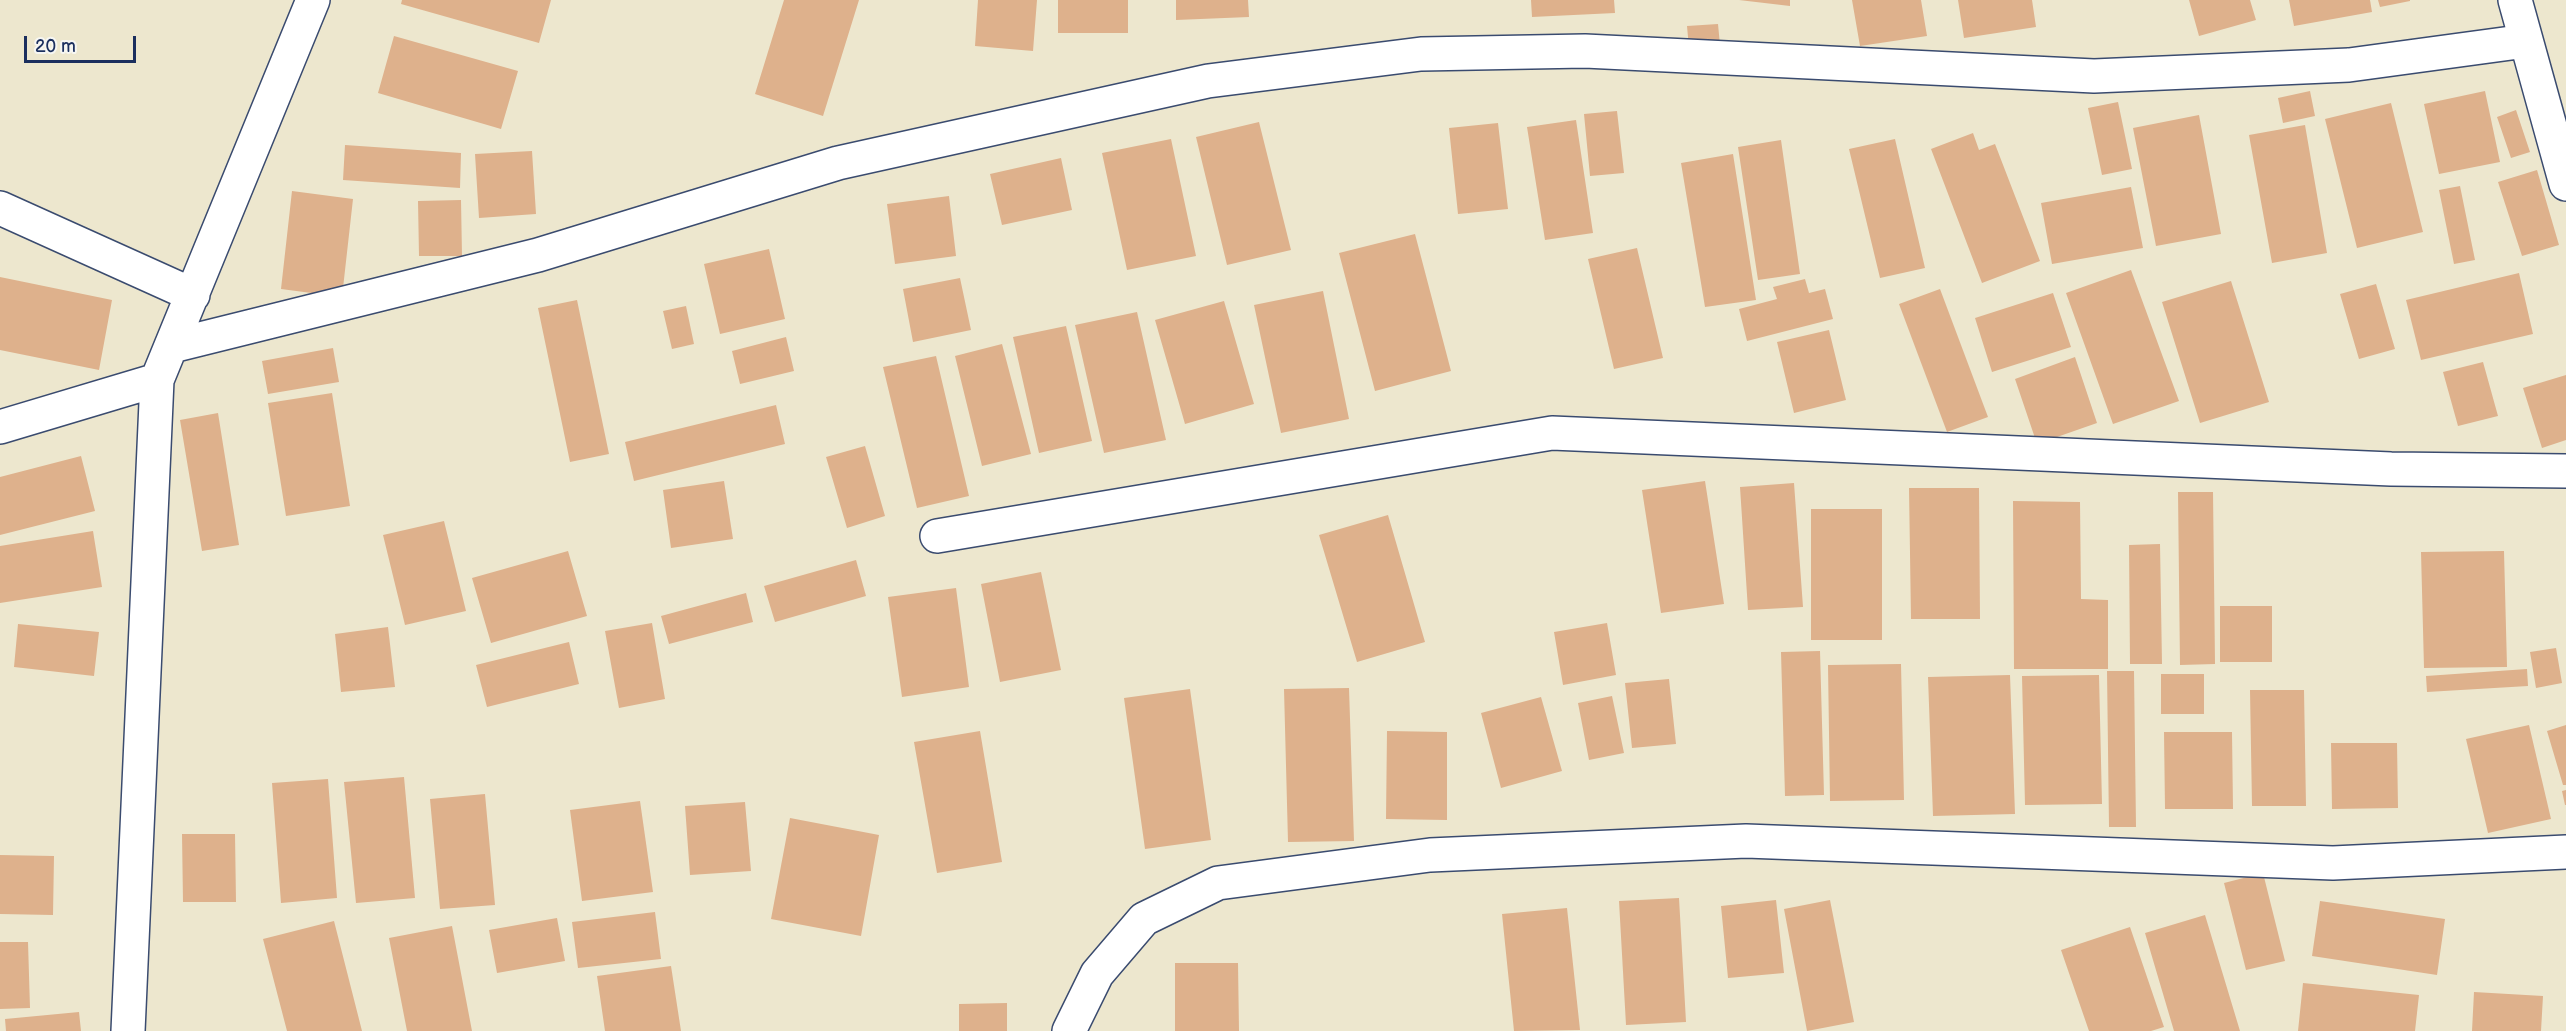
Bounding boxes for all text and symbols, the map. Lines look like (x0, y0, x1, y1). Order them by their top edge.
scale bar (27, 24, 140, 62)
text: 20 m (35, 36, 76, 57)

